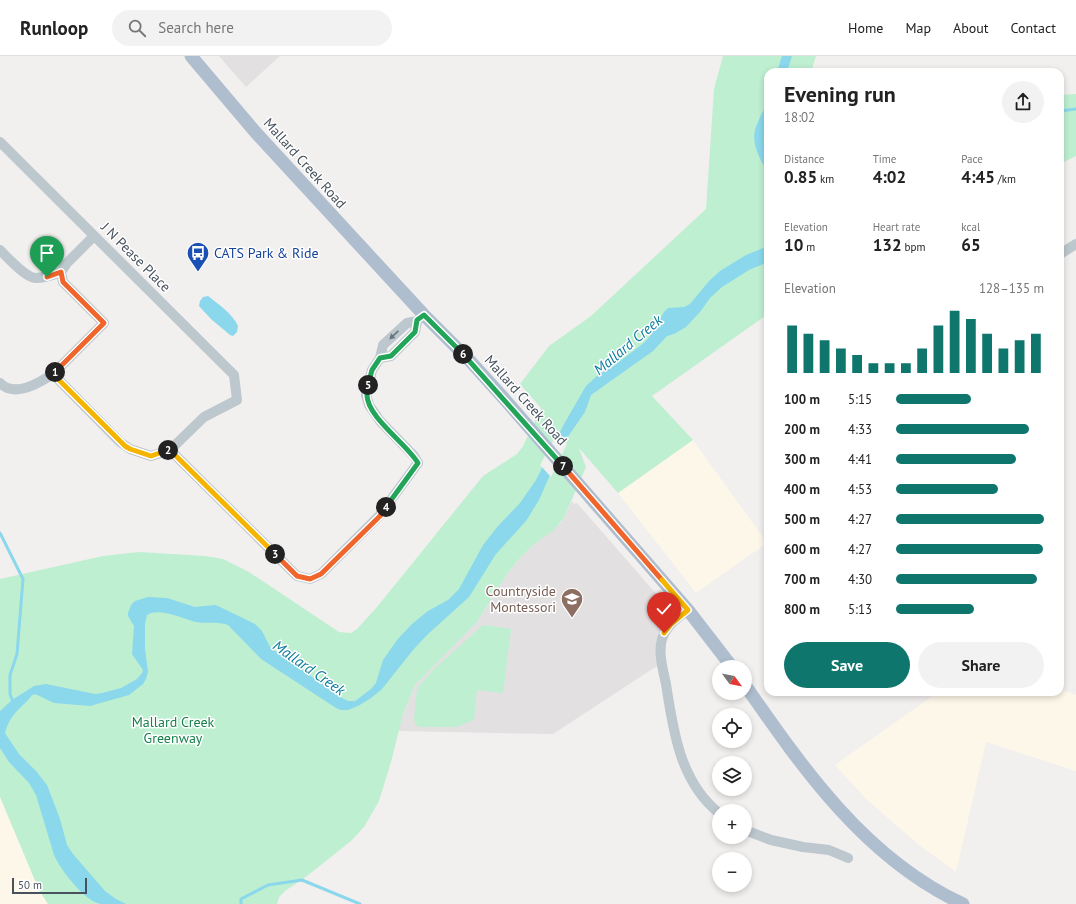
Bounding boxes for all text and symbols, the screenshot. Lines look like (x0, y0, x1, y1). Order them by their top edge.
search box (112, 10, 392, 46)
text: Runloop (20, 16, 88, 40)
icon: search (126, 17, 148, 39)
text: Search here (158, 18, 234, 37)
text: Home (848, 19, 883, 37)
text: Map (905, 19, 931, 37)
text: About (953, 19, 989, 37)
text: Contact (1011, 19, 1056, 37)
text: Evening run (784, 80, 896, 108)
button: share (1002, 81, 1044, 123)
text: 18:02 (784, 109, 815, 126)
street label: Mallard Creek Road (260, 114, 350, 212)
text: Distance (784, 152, 824, 166)
text: Time (873, 152, 896, 166)
text: Pace (961, 152, 983, 166)
text: 0.85 (784, 166, 817, 188)
text: 4:02 (873, 166, 906, 188)
text: 4:45 (961, 166, 995, 188)
text: km (817, 172, 834, 186)
text: /km (995, 172, 1016, 186)
street label: J N Pease Place (97, 218, 175, 296)
text: Elevation (784, 220, 828, 234)
text: Heart rate (873, 220, 920, 234)
text: kcal (961, 220, 980, 234)
text: 10 (784, 234, 803, 256)
text: 132 (873, 234, 902, 256)
text: 65 (961, 234, 981, 256)
pin (30, 236, 64, 277)
bus stop icon: CATS Park & Ride (185, 240, 211, 273)
text: m (803, 240, 815, 254)
text: bpm (902, 240, 925, 254)
icon: arrive (36, 242, 58, 264)
place label: CATS Park & Ride (214, 244, 319, 262)
text: Elevation (784, 280, 836, 297)
text: 128–135 m (979, 280, 1044, 297)
water label: Mallard Creek (589, 310, 667, 379)
one-way arrow (389, 330, 399, 340)
pin: 6 (453, 344, 473, 364)
text: 6 (460, 347, 466, 361)
street label: Mallard Creek Road (481, 351, 571, 449)
pin: 1 (45, 362, 65, 382)
text: 1 (52, 365, 58, 379)
pin: 5 (358, 375, 378, 395)
text: 5 (365, 378, 371, 392)
text: 100 m (784, 391, 820, 408)
text: 5:15 (848, 391, 872, 408)
text: 200 m (784, 421, 820, 438)
text: 4:33 (848, 421, 872, 438)
pin: 2 (158, 440, 178, 460)
text: 2 (165, 443, 171, 457)
text: 300 m (784, 451, 820, 468)
text: 4:41 (848, 451, 872, 468)
pin: 7 (553, 456, 573, 476)
text: 7 (560, 459, 566, 473)
text: 400 m (784, 481, 820, 498)
text: 4:53 (848, 481, 872, 498)
pin: 4 (376, 497, 396, 517)
text: 4 (383, 500, 389, 514)
text: 500 m (784, 511, 820, 528)
text: 4:27 (848, 511, 872, 528)
text: 600 m (784, 541, 820, 558)
text: 4:27 (848, 541, 872, 558)
pin: 3 (265, 544, 285, 564)
text: 3 (272, 547, 278, 561)
text: 700 m (784, 571, 820, 588)
text: 4:30 (848, 571, 872, 588)
place label: Countryside Montessori (485, 582, 556, 616)
school or university icon: Countryside Montessori (559, 586, 585, 619)
pin (647, 592, 681, 633)
icon: check (653, 598, 675, 620)
text: 800 m (784, 601, 820, 618)
text: 5:13 (848, 601, 872, 618)
water label: Mallard Creek (270, 636, 350, 700)
button: Save (784, 642, 910, 688)
button: Share (918, 642, 1044, 688)
north arrow (712, 660, 752, 700)
map controls (712, 660, 752, 892)
button: locate (712, 708, 752, 748)
park label: Mallard Creek Greenway (132, 713, 215, 747)
button: layers (712, 756, 752, 796)
button: + (712, 804, 752, 844)
button: − (712, 852, 752, 892)
scale bar (12, 876, 87, 895)
text: 50 m (18, 878, 42, 892)

